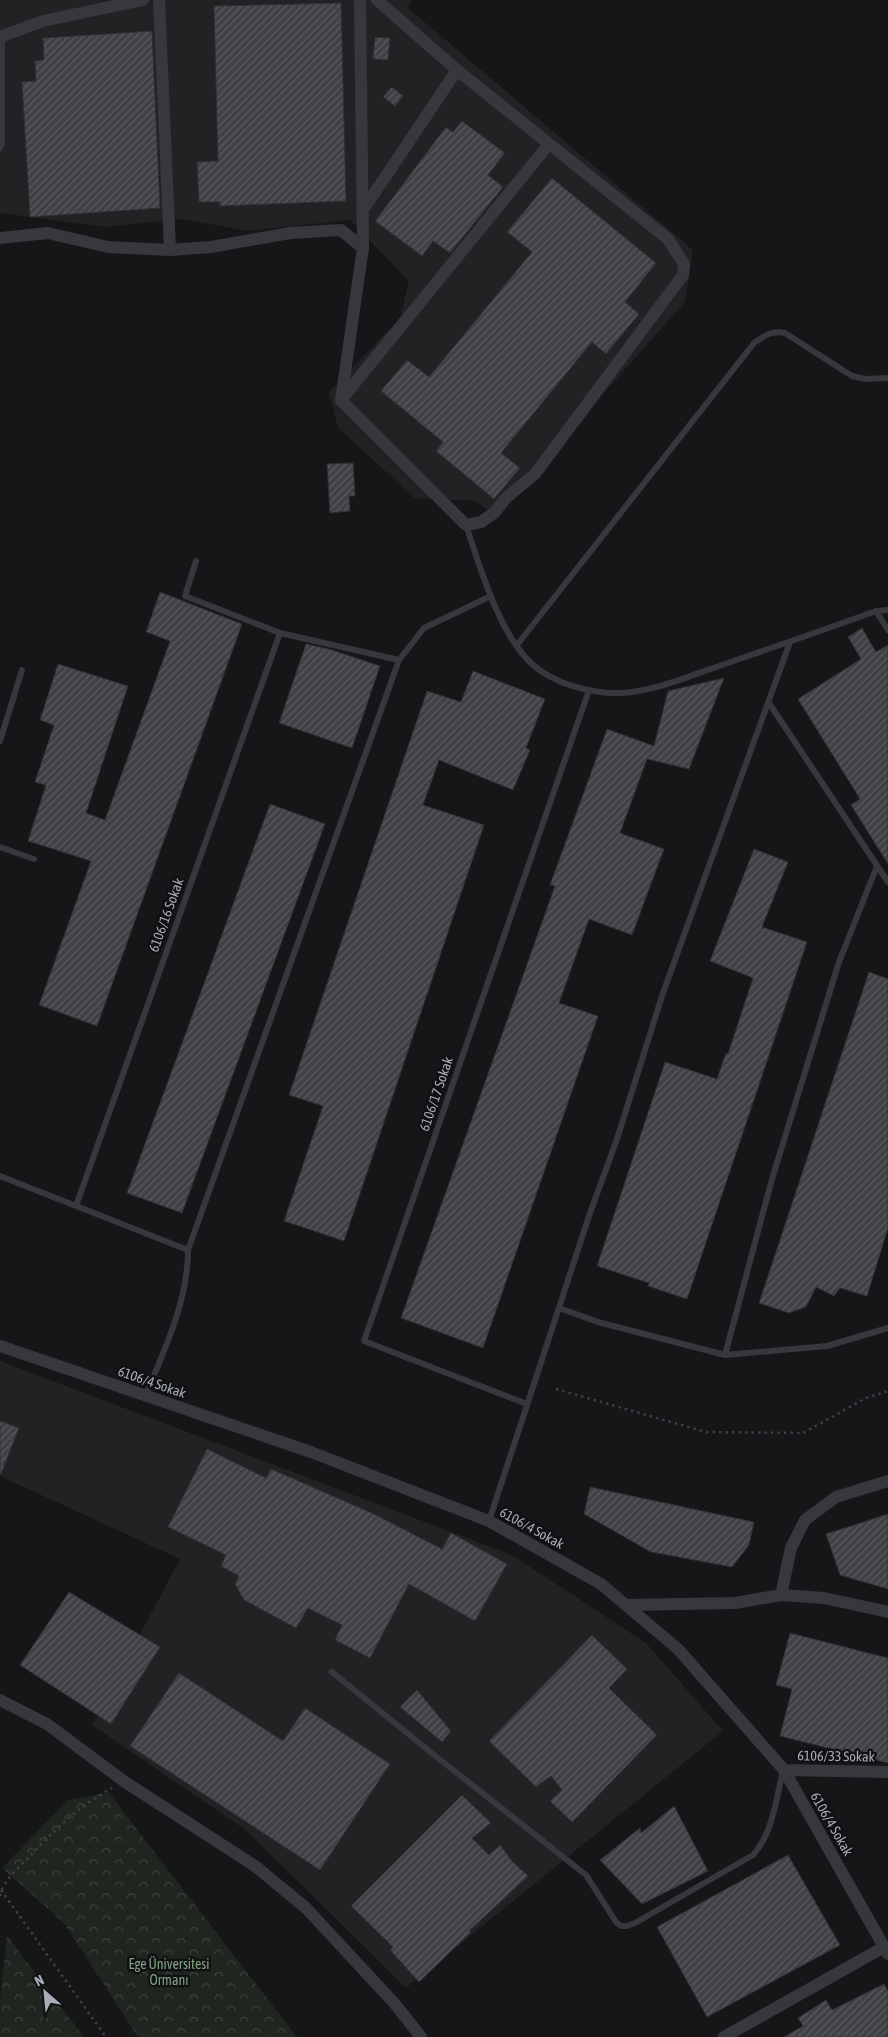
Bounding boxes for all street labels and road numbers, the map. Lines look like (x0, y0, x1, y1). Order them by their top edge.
street label: 6106/16 Sokak (145, 876, 187, 954)
street label: 6106/17 Sokak (416, 1055, 456, 1133)
street label: 6106/4 Sokak (116, 1363, 188, 1401)
street label: 6106/4 Sokak (497, 1504, 567, 1552)
street label: 6106/33 Sokak (797, 1747, 875, 1765)
street label: 6106/4 Sokak (807, 1789, 857, 1859)

